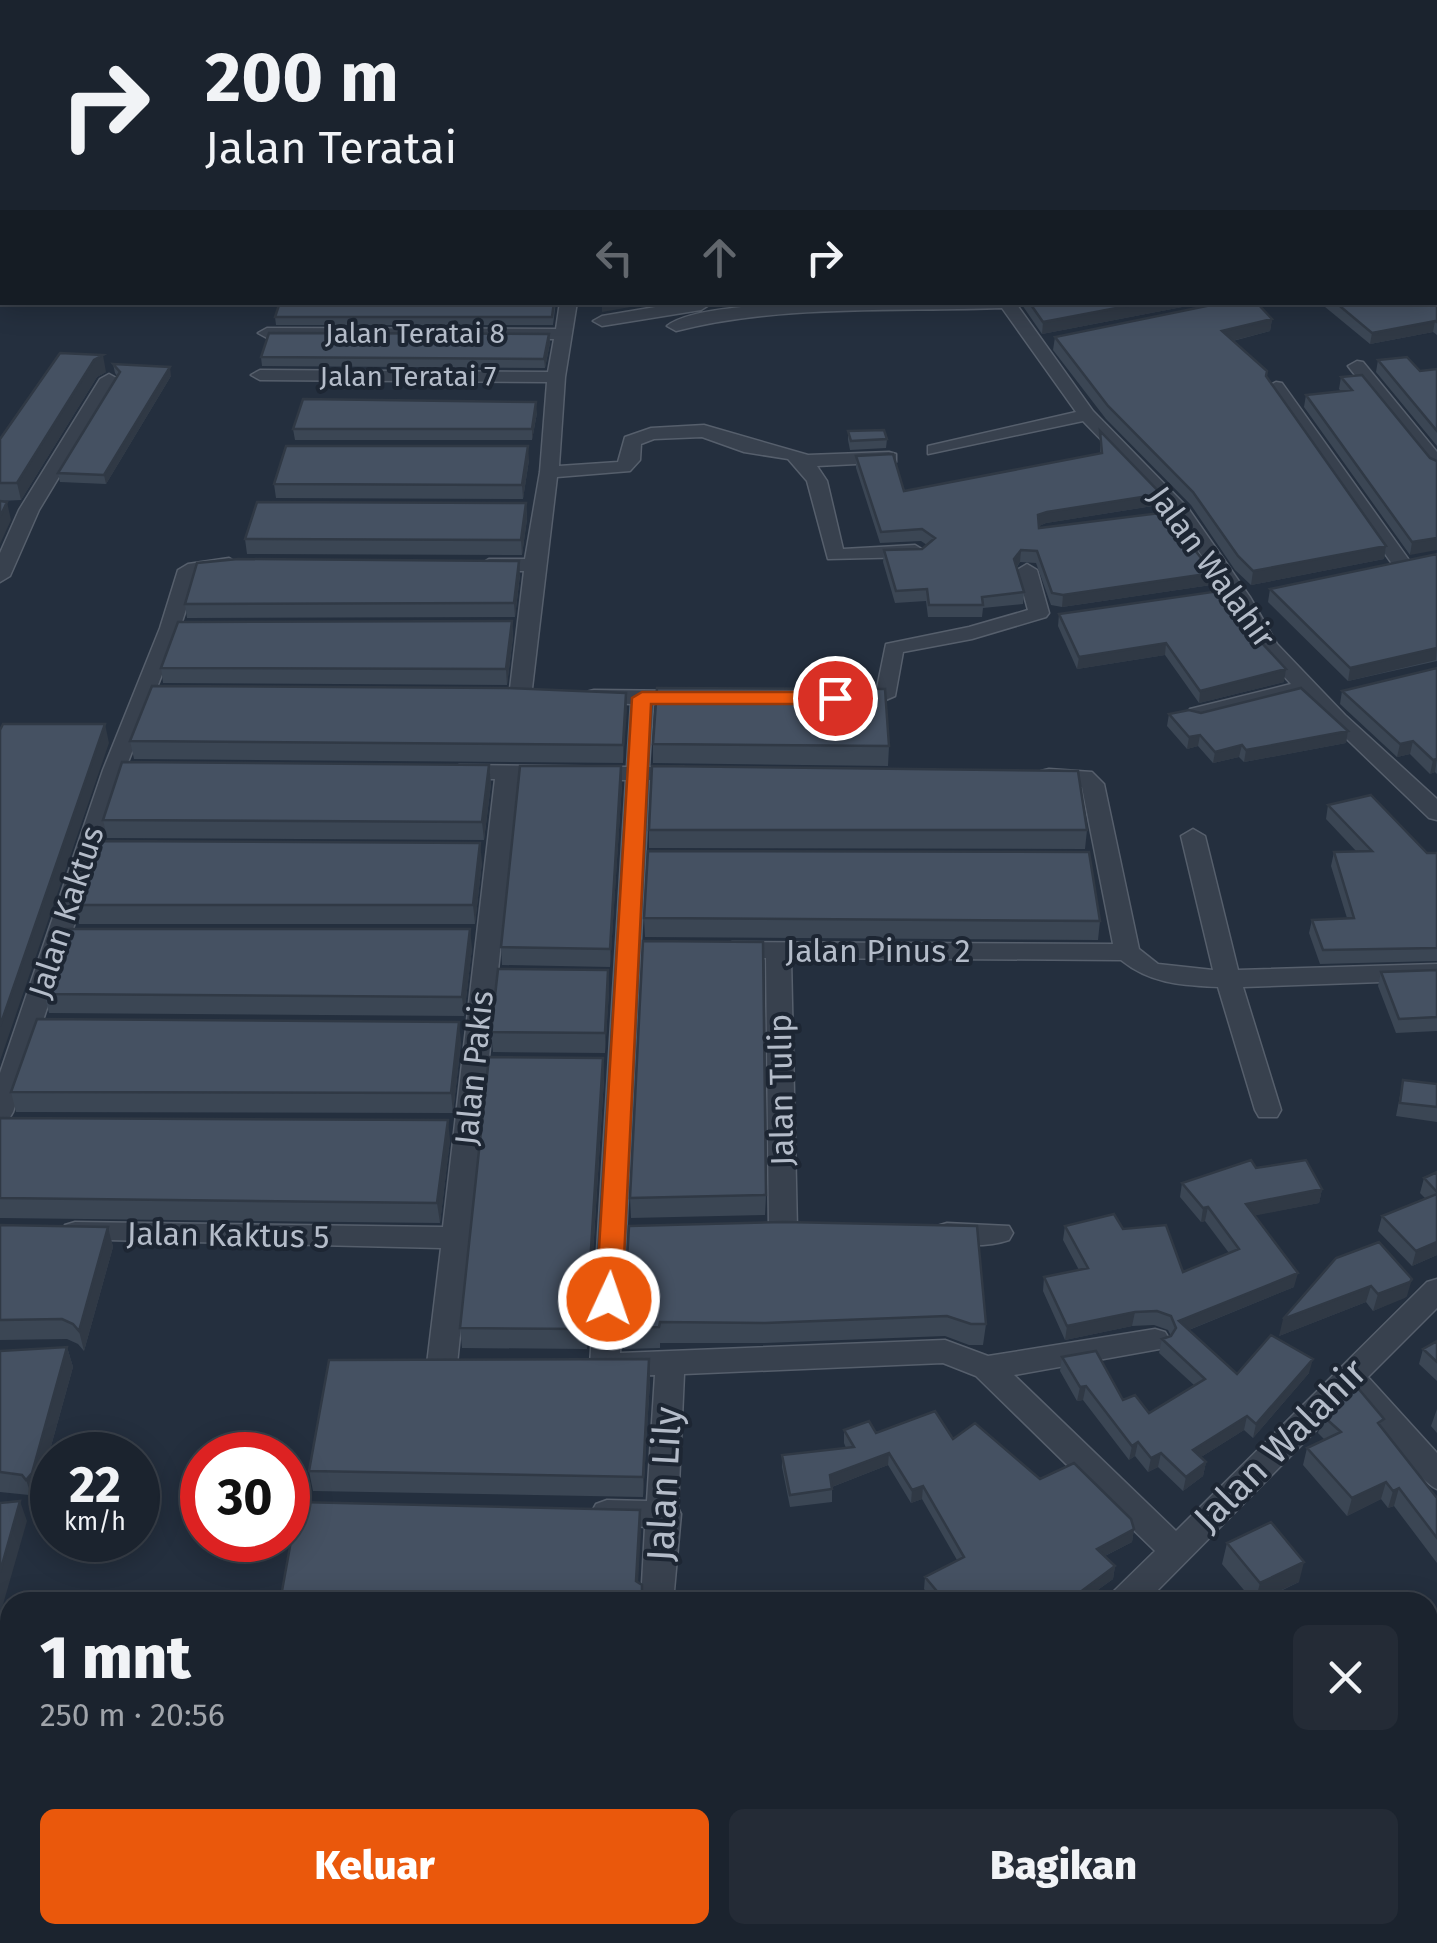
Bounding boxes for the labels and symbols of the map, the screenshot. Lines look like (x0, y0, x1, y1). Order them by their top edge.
street label: Jalan Teratai 8 (325, 317, 505, 350)
street label: Jalan Teratai 7 (320, 360, 496, 393)
street label: Jalan Walahir (1141, 479, 1284, 656)
pin (793, 656, 878, 741)
street label: Jalan Kaktus (20, 821, 112, 1003)
street label: Jalan Pinus 2 (786, 932, 970, 970)
street label: Jalan Pakis (447, 989, 501, 1147)
street label: Jalan Tulip (761, 1014, 801, 1166)
street label: Jalan Kaktus 5 (126, 1214, 330, 1256)
position arrow (557, 1247, 661, 1351)
street label: Jalan Walahir (1184, 1349, 1376, 1541)
street label: Jalan Lily (637, 1405, 691, 1563)
speed limit sign: 30 (180, 1432, 310, 1562)

